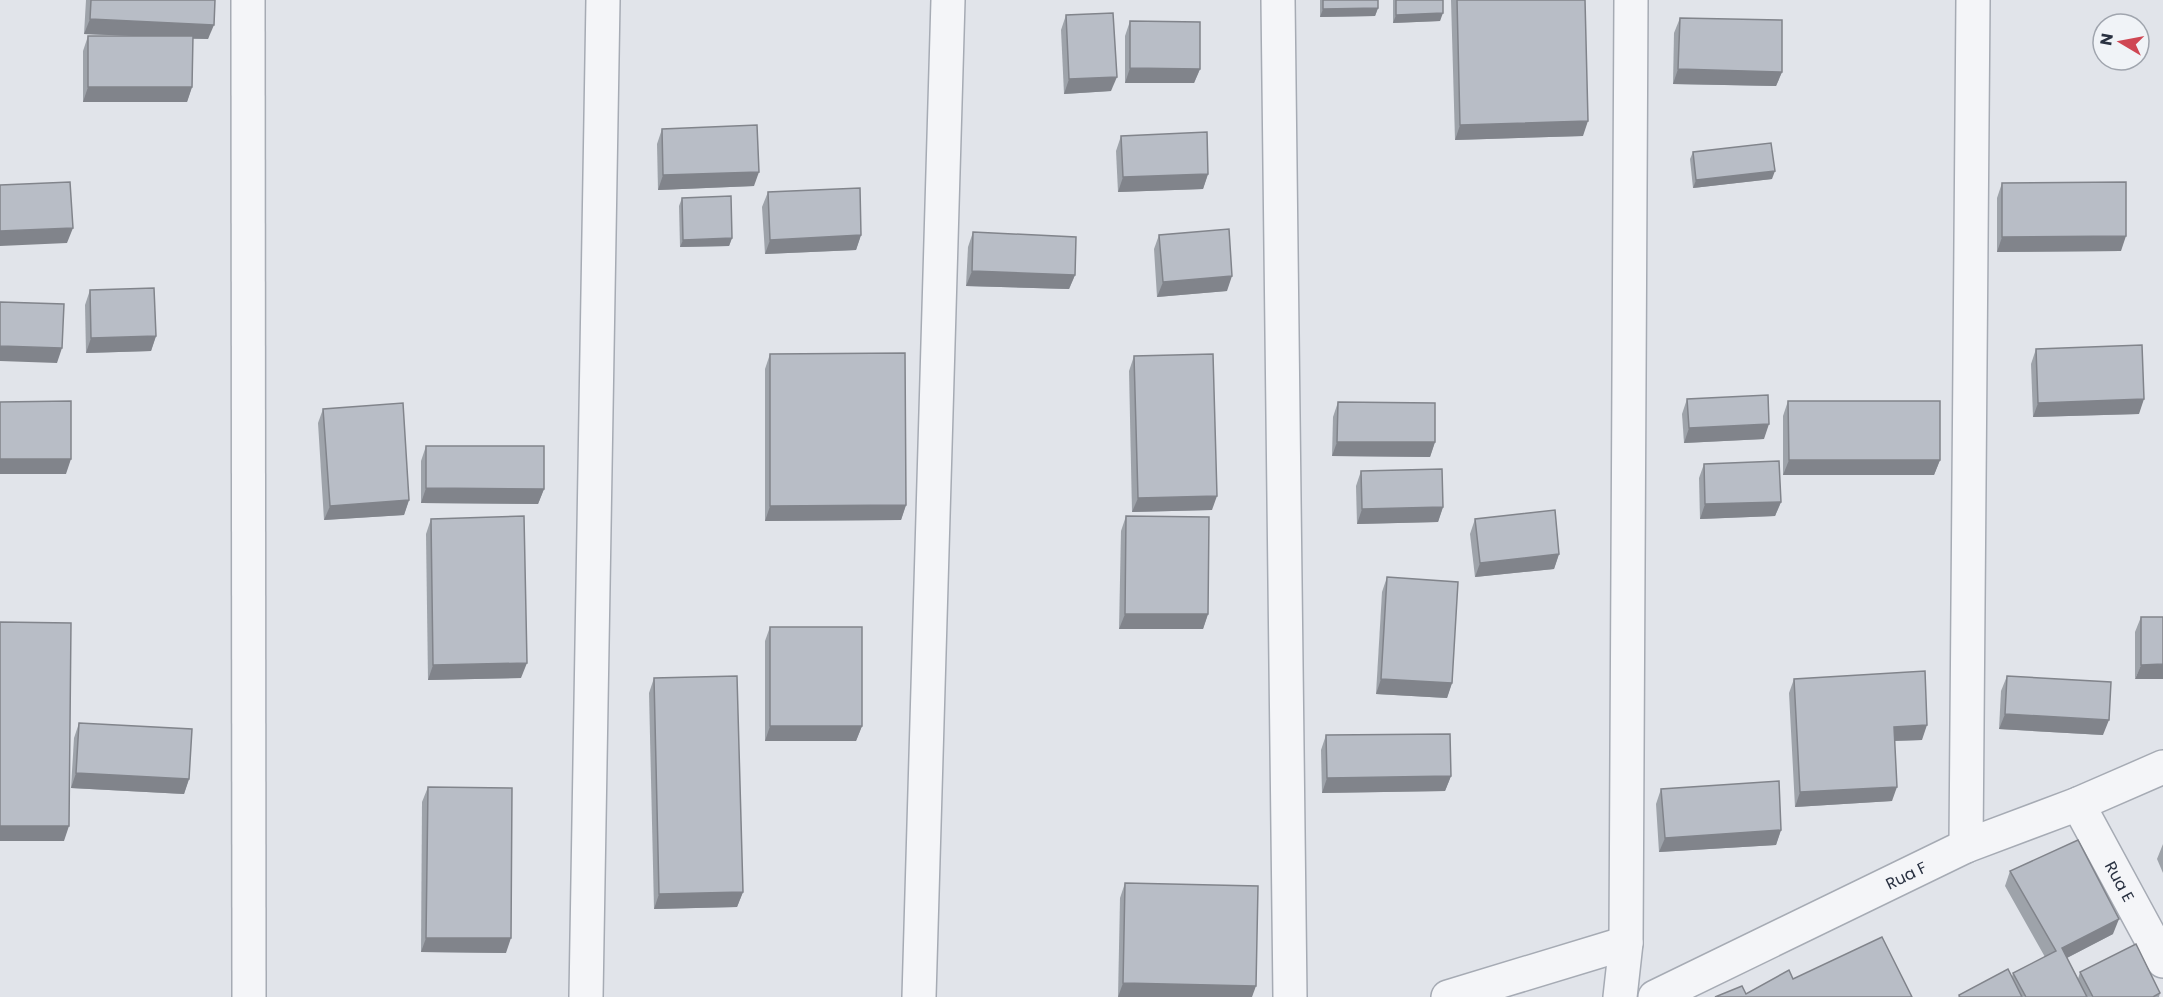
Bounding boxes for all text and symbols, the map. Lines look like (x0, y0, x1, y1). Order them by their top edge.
north arrow (2091, 12, 2151, 72)
text: N (2094, 32, 2119, 47)
street label: Rua F (1882, 855, 1930, 895)
street label: Rua E (2099, 857, 2140, 906)

